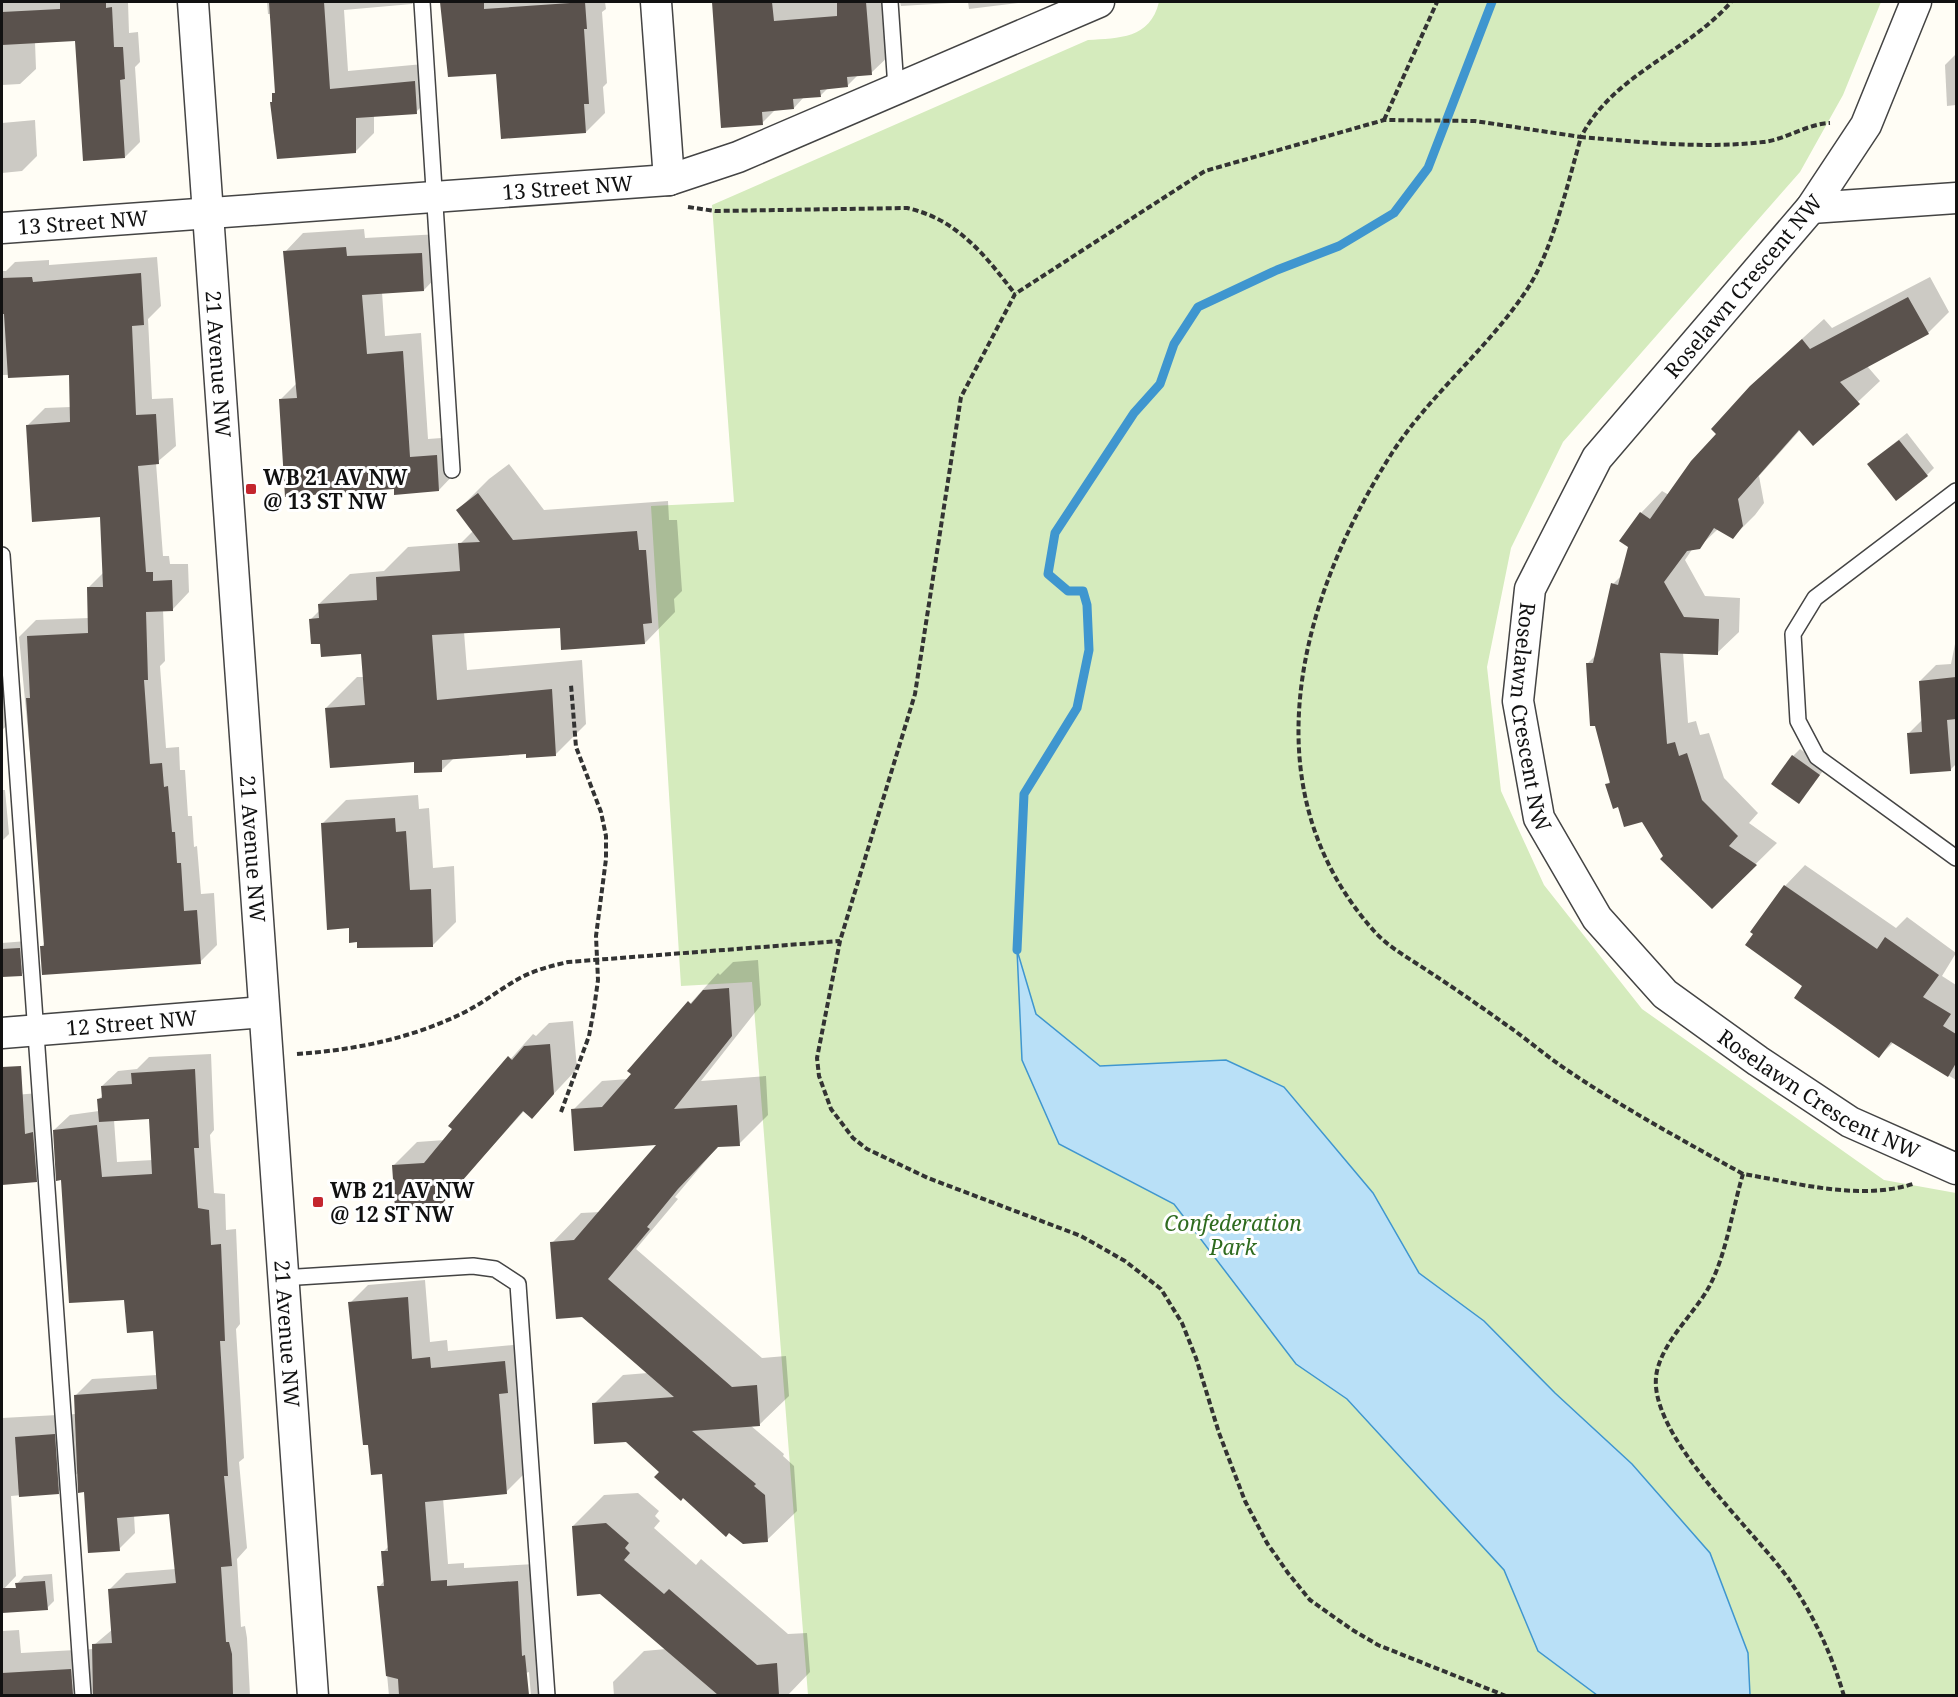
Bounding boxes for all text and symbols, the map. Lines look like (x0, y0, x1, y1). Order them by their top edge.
street label: 13 Street NW (501, 169, 634, 206)
street label: Roselawn Crescent NW (1658, 188, 1828, 384)
street label: 13 Street NW (16, 204, 149, 241)
street label: 21 Avenue NW (199, 289, 238, 439)
place label: WB 21 AV NW @ 13 ST NW (263, 463, 408, 515)
marker: WB 21 AV NW @ 13 ST NW (244, 482, 258, 496)
street label: Roselawn Crescent NW (1504, 601, 1558, 837)
street label: 21 Avenue NW (234, 774, 272, 923)
street label: 12 Street NW (65, 1003, 198, 1042)
street label: Roselawn Crescent NW (1712, 1023, 1924, 1165)
place label: WB 21 AV NW @ 12 ST NW (330, 1176, 475, 1228)
marker: WB 21 AV NW @ 12 ST NW (311, 1195, 325, 1209)
park label: Confederation Park (1164, 1209, 1302, 1261)
street label: 21 Avenue NW (268, 1259, 307, 1408)

